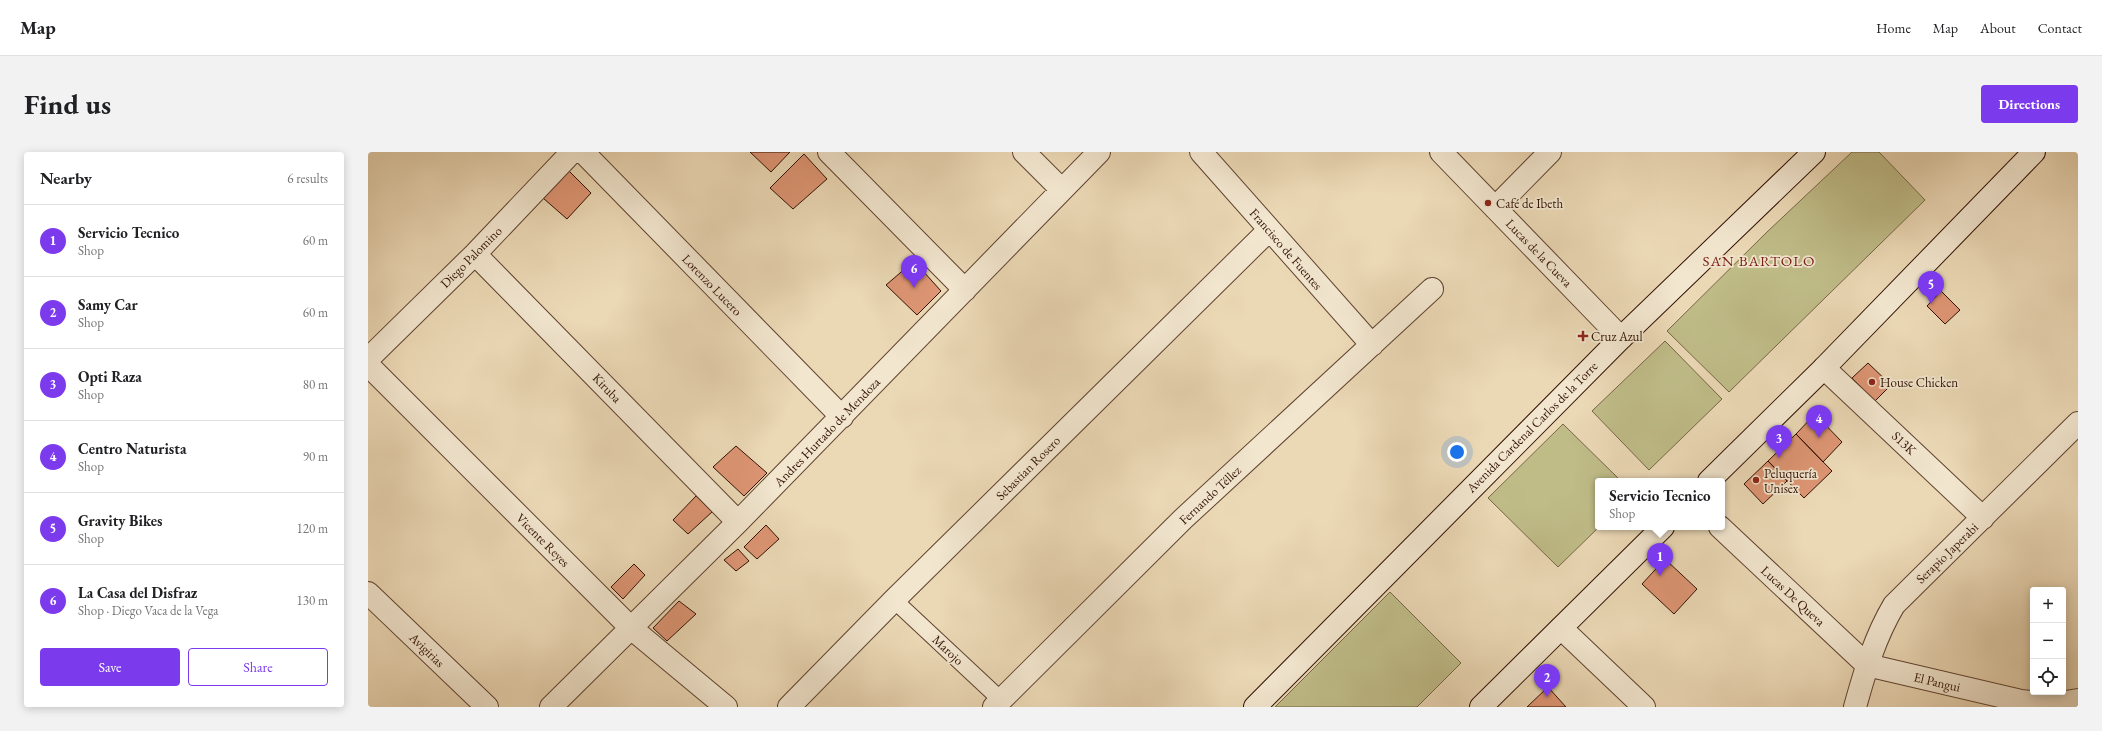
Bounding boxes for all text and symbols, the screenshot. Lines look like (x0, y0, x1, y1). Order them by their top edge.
text: Map (20, 15, 56, 40)
text: Home (1876, 19, 1911, 37)
text: Map (1933, 19, 1958, 37)
text: About (1980, 19, 2016, 37)
text: Contact (2038, 19, 2082, 37)
button: Directions (1981, 85, 2078, 123)
text: Find us (24, 86, 111, 122)
text: Nearby (40, 167, 92, 189)
text: 6 results (287, 170, 328, 187)
place label: Café de Ibeth (1496, 195, 1563, 212)
marker: Café de Ibeth (1483, 198, 1493, 208)
street label: Francisco de Fuentes (1246, 205, 1326, 293)
street label: Lucas de la Cueva (1502, 215, 1576, 291)
street label: Diego Palomino (436, 222, 506, 292)
text: Servicio Tecnico (78, 223, 179, 242)
text: 1 (50, 232, 56, 249)
text: 60 m (303, 232, 328, 249)
text: Shop (78, 242, 104, 259)
street label: Lorenzo Lucero (678, 250, 746, 320)
district label: SAN BARTOLO (1702, 251, 1816, 270)
pin: 6 (901, 255, 927, 288)
pin: 5 (1918, 271, 1944, 304)
text: Samy Car (78, 295, 138, 314)
text: 2 (50, 304, 56, 321)
text: 60 m (303, 304, 328, 321)
text: Shop (78, 314, 104, 331)
place label: Cruz Azul (1591, 328, 1643, 345)
marker: Cruz Azul (1578, 331, 1588, 341)
street label: Avenida Cardenal Carlos de la Torre (1462, 358, 1601, 497)
text: Opti Raza (78, 367, 142, 386)
street label: Kiruba (589, 370, 626, 407)
street label: Andres Hurtado de Mendoza (770, 373, 884, 491)
place label: House Chicken (1880, 374, 1958, 391)
text: 3 (50, 376, 56, 393)
text: 80 m (303, 376, 328, 393)
marker: House Chicken (1867, 377, 1877, 387)
text: Shop (78, 386, 104, 403)
pin: 4 (1806, 405, 1832, 438)
pin: 3 (1766, 425, 1792, 458)
street label: S13K (1888, 427, 1920, 459)
street label: Sebastian Rosero (992, 432, 1064, 504)
text: Centro Naturista (78, 439, 186, 458)
your location (1447, 442, 1467, 462)
text: 4 (50, 448, 56, 465)
text: 90 m (303, 448, 328, 465)
text: Shop (78, 458, 104, 475)
street label: Fernando Téllez (1175, 462, 1245, 528)
place label: Peluquería Unisex (1764, 465, 1818, 497)
marker: Peluquería Unisex (1751, 475, 1761, 485)
popup (1595, 478, 1725, 530)
text: Servicio Tecnico (1609, 486, 1711, 505)
text: Shop (1609, 505, 1635, 522)
street label: Vicente Reyes (512, 509, 574, 571)
text: Gravity Bikes (78, 511, 162, 530)
street label: Serapio Japerabi (1912, 519, 1982, 587)
text: 5 (50, 520, 56, 537)
text: 120 m (297, 520, 328, 537)
text: Shop (78, 530, 104, 547)
pin: 1 (1647, 543, 1673, 576)
street label: Lucas De Queva (1757, 562, 1829, 631)
text: La Casa del Disfraz (78, 583, 197, 602)
map controls (2030, 587, 2066, 695)
button: + (2030, 587, 2066, 623)
text: 6 (50, 592, 56, 609)
text: 130 m (297, 592, 328, 609)
text: Shop · Diego Vaca de la Vega (78, 602, 218, 619)
button: − (2030, 623, 2066, 659)
street label: Avigirias (405, 628, 448, 671)
street label: Marojo (929, 631, 967, 669)
button: Save (40, 648, 180, 686)
button: Share (188, 648, 328, 686)
button: locate (2030, 659, 2066, 695)
pin: 2 (1534, 664, 1560, 697)
street label: El Pangui (1912, 668, 1962, 696)

